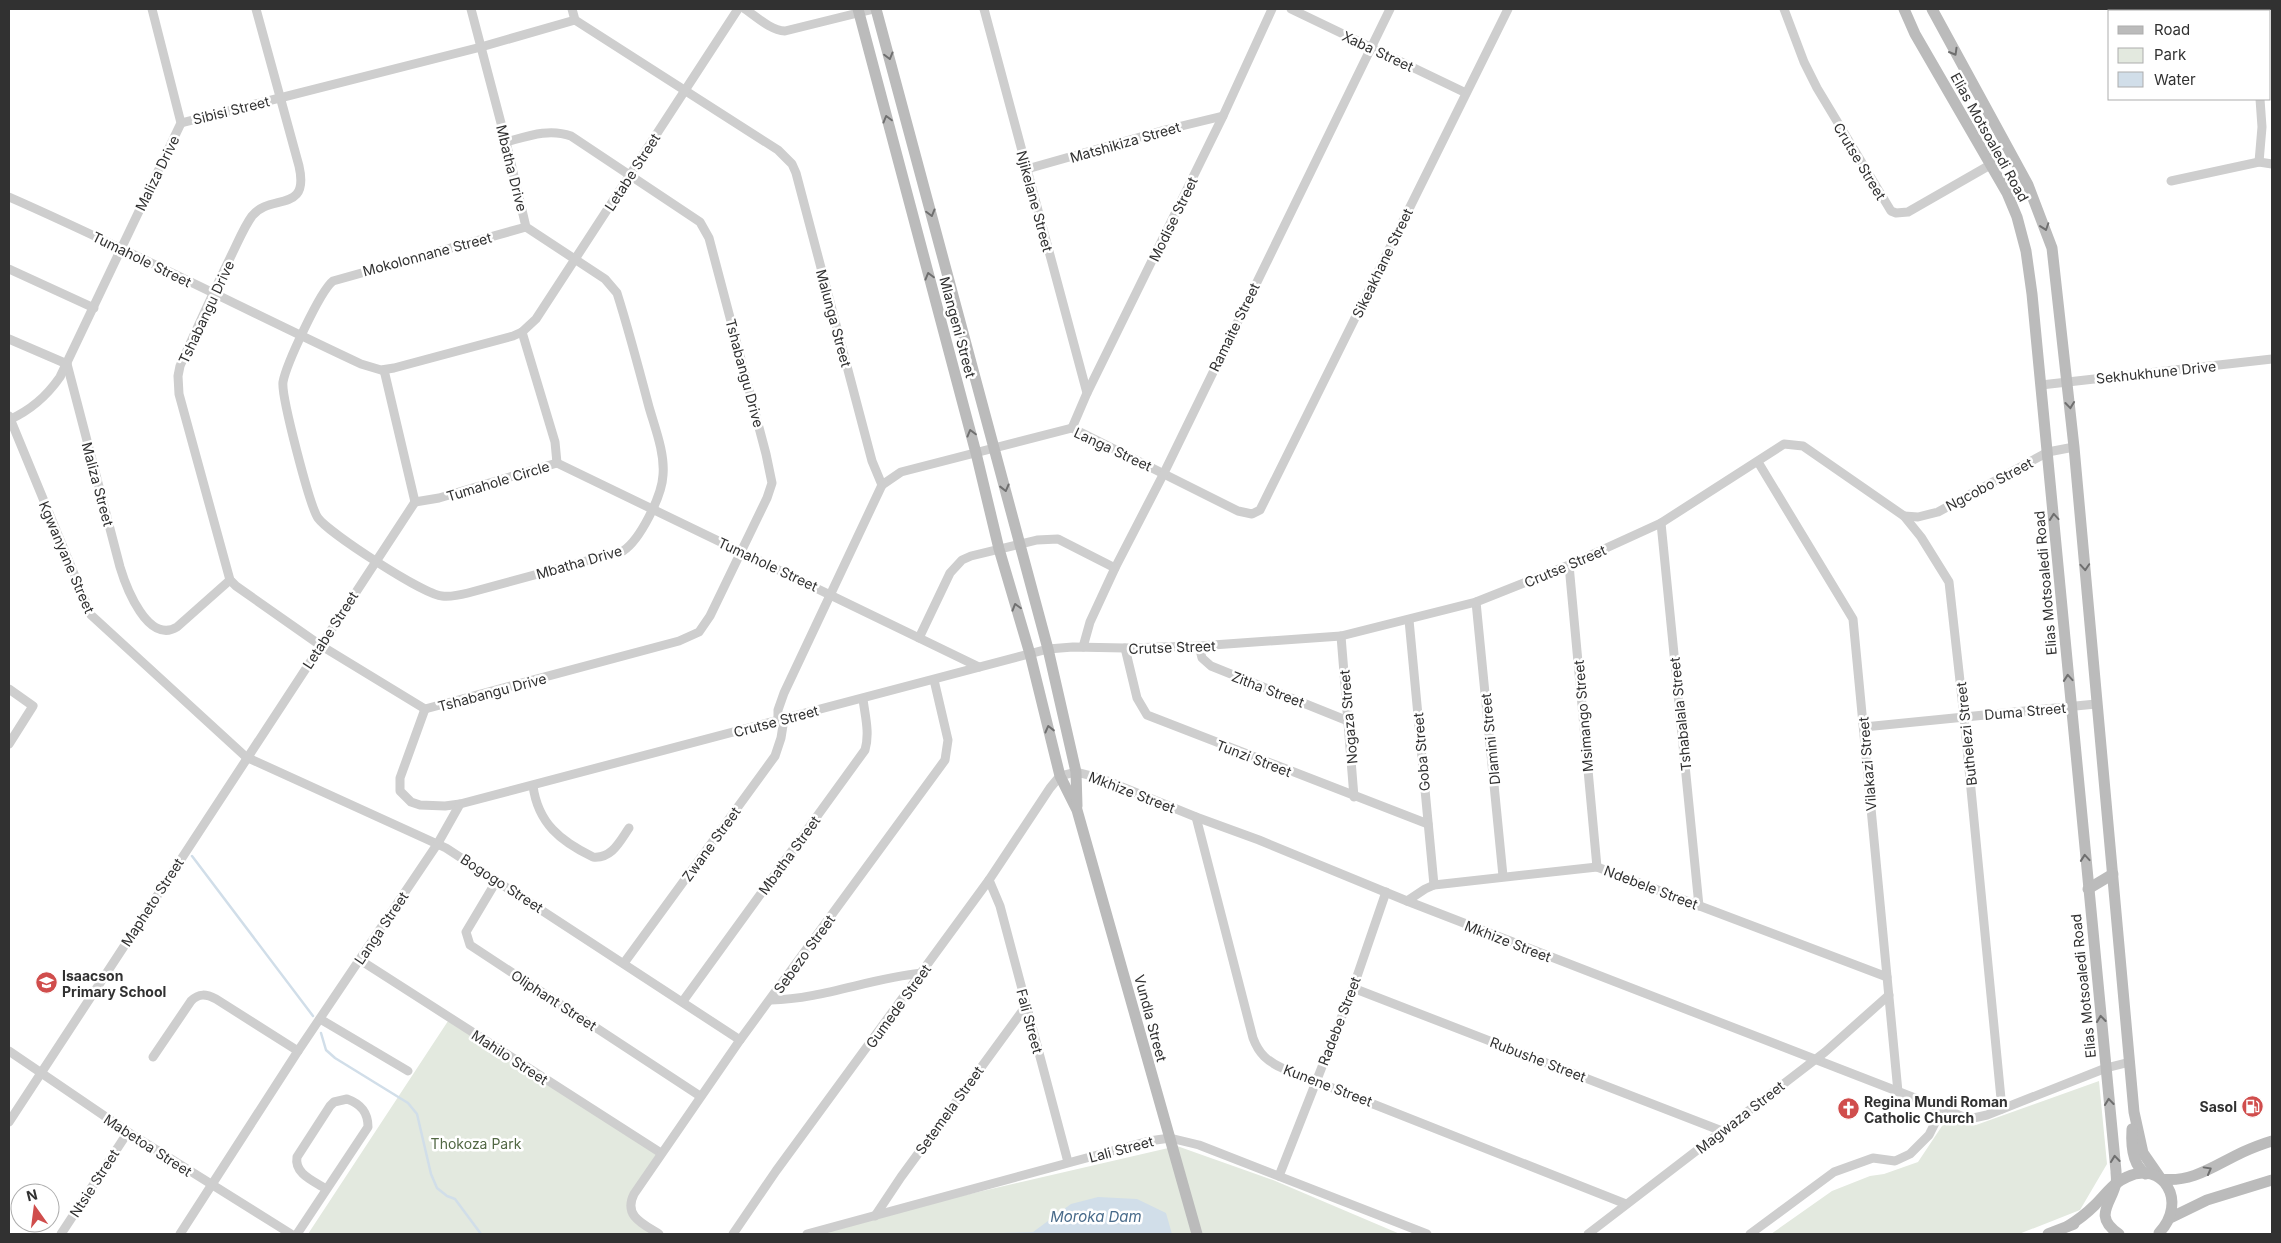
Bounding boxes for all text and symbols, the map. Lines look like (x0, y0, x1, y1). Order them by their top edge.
legend (2108, 10, 2271, 100)
text: Road (2154, 20, 2190, 39)
street label: Xaba Street (1340, 27, 1417, 75)
text: Park (2154, 45, 2187, 64)
one-way arrow (1948, 47, 1958, 56)
one-way arrow (883, 51, 893, 59)
street label: Elias Motsoaledi Road (1947, 70, 2033, 204)
text: Water (2154, 70, 2196, 89)
street label: Sibisi Street (191, 92, 272, 128)
one-way arrow (882, 114, 893, 123)
street label: Matshikiza Street (1068, 118, 1183, 166)
street label: Crutse Street (1830, 119, 1890, 203)
street label: Mbatha Drive (493, 123, 531, 213)
street label: Letabe Street (601, 130, 664, 214)
street label: Maliza Drive (131, 133, 183, 213)
street label: Njikelane Street (1013, 149, 1057, 254)
street label: Modise Street (1145, 174, 1201, 264)
street label: Sikeakhane Street (1348, 205, 1416, 320)
one-way arrow (925, 208, 936, 217)
one-way arrow (2039, 222, 2049, 231)
street label: Tumahole Street (90, 228, 195, 291)
street label: Mokolonnane Street (361, 228, 494, 279)
street label: Tshabangu Drive (175, 258, 237, 366)
street label: Malunga Street (813, 267, 855, 369)
one-way arrow (924, 272, 934, 280)
street label: Mlangeni Street (936, 275, 980, 380)
street label: Ramaite Street (1205, 280, 1263, 374)
street label: Tshabangu Drive (722, 317, 768, 429)
street label: Sekhukhune Drive (2095, 357, 2217, 387)
one-way arrow (2064, 401, 2075, 409)
street label: Langa Street (1071, 424, 1155, 475)
one-way arrow (966, 428, 977, 437)
street label: Maliza Street (79, 440, 117, 528)
street label: Ngcobo Street (1943, 454, 2036, 514)
street label: Tumahole Circle (444, 457, 552, 505)
one-way arrow (999, 483, 1010, 492)
street label: Kgwanyane Street (36, 498, 98, 616)
street label: Elias Motsoaledi Road (2030, 510, 2060, 656)
one-way arrow (2049, 512, 2060, 520)
street label: Tumahole Street (715, 533, 821, 595)
street label: Crutse Street (1522, 541, 1609, 591)
street label: Mbatha Drive (534, 542, 624, 582)
one-way arrow (2079, 563, 2090, 571)
street label: Letabe Street (299, 588, 362, 672)
one-way arrow (1012, 603, 1022, 611)
street label: Crutse Street (1128, 637, 1216, 657)
street label: Tshabalala Street (1666, 656, 1694, 772)
street label: Msimango Street (1570, 659, 1596, 773)
street label: Zitha Street (1229, 667, 1307, 711)
street label: Tshabangu Drive (436, 669, 548, 715)
street label: Nogaza Street (1335, 669, 1361, 765)
one-way arrow (2063, 674, 2074, 682)
street label: Buthelezi Street (1952, 681, 1980, 787)
street label: Dlamini Street (1477, 692, 1503, 786)
street label: Duma Street (1983, 699, 2067, 723)
street label: Crutse Street (732, 701, 821, 740)
street label: Goba Street (1409, 712, 1433, 792)
street label: Vilakazi Street (1854, 716, 1880, 812)
one-way arrow (1044, 725, 1055, 733)
street label: Tunzi Street (1214, 736, 1294, 780)
street label: Mkhize Street (1086, 768, 1178, 816)
street label: Zwane Street (678, 803, 744, 885)
street label: Mbatha Street (755, 812, 824, 898)
street label: Bogogo Street (458, 850, 547, 916)
one-way arrow (2080, 853, 2091, 861)
street label: Mapheto Street (117, 854, 187, 949)
street label: Ndebele Street (1602, 861, 1701, 913)
street label: Langa Street (350, 888, 412, 968)
street label: Sebezo Street (770, 911, 838, 997)
street label: Elias Motsoaledi Road (2067, 913, 2099, 1059)
street label: Mkhize Street (1462, 917, 1554, 965)
street label: Gumede Street (862, 960, 934, 1051)
street label: Oliphant Street (508, 966, 600, 1034)
place label: Isaacson Primary School (62, 967, 166, 1000)
school or university icon: Isaacson Primary School (34, 971, 58, 995)
street label: Vundla Street (1131, 973, 1171, 1064)
street label: Radebe Street (1314, 974, 1364, 1068)
street label: Fali Street (1013, 987, 1047, 1055)
one-way arrow (2096, 1015, 2107, 1023)
street label: Mahilo Street (469, 1026, 552, 1088)
street label: Rubushe Street (1488, 1033, 1589, 1085)
street label: Kunene Street (1281, 1060, 1375, 1110)
street label: Setemela Street (911, 1062, 987, 1157)
street label: Magwaza Street (1692, 1077, 1788, 1157)
place label: Regina Mundi Roman Catholic Church (1864, 1093, 2008, 1126)
fuel station icon: Sasol (2241, 1094, 2265, 1118)
church icon: Regina Mundi Roman Catholic Church (1836, 1097, 1860, 1121)
one-way arrow (2104, 1098, 2115, 1106)
place label: Sasol (2199, 1098, 2237, 1115)
street label: Mabetoa Street (101, 1110, 196, 1180)
street label: Lali Street (1087, 1132, 1155, 1166)
park label: Thokoza Park (431, 1135, 522, 1152)
street label: Ntsie Street (66, 1145, 122, 1220)
one-way arrow (2110, 1155, 2121, 1163)
one-way arrow (2202, 1166, 2211, 1176)
north arrow (10, 1183, 60, 1233)
text: N (25, 1185, 39, 1204)
water label: Moroka Dam (1050, 1207, 1142, 1226)

